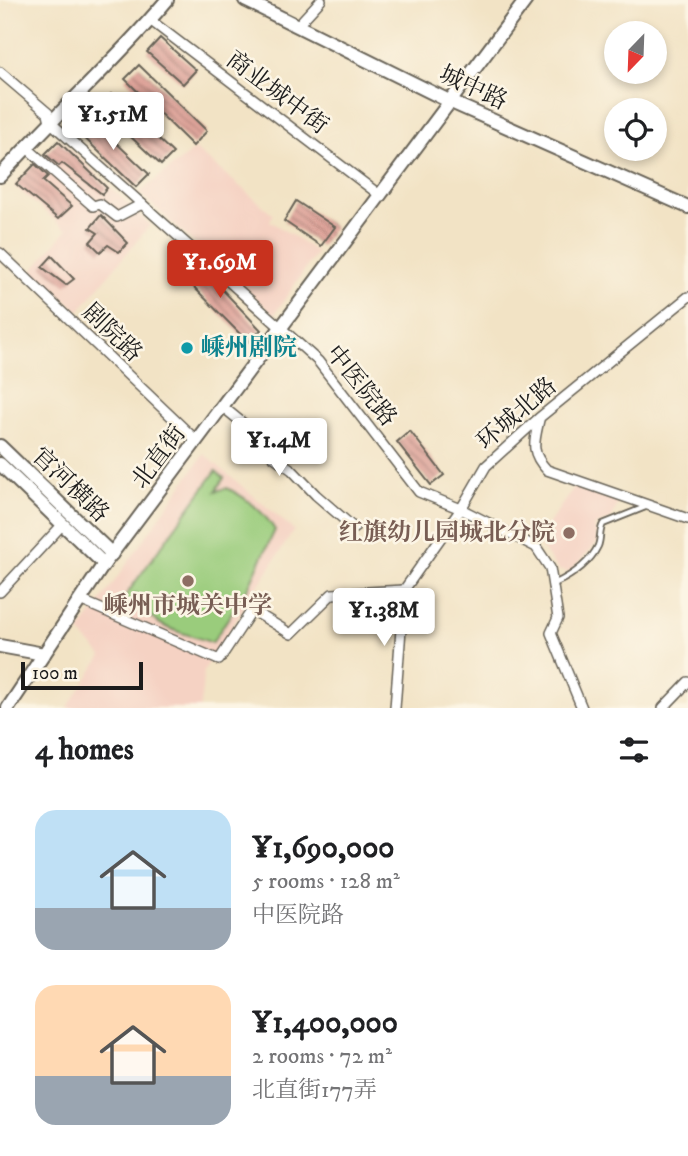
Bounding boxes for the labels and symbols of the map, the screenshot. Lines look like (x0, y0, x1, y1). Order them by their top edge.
north arrow (604, 21, 667, 84)
street label: 商业城中街 (220, 45, 334, 141)
street label: 城中路 (434, 59, 512, 117)
pin: ¥1.51M (56, 92, 170, 152)
pin: ¥1.69M (163, 240, 277, 300)
street label: 剧院路 (76, 297, 148, 369)
place label: 嵊州剧院 (201, 333, 297, 363)
street label: 中医院路 (319, 339, 403, 433)
marker: 嵊州剧院 (179, 340, 195, 356)
street label: 环城北路 (471, 371, 563, 457)
street label: 北直街 (125, 419, 193, 495)
pin: ¥1.4M (230, 419, 328, 478)
street label: 官河横路 (25, 441, 115, 529)
place label: 红旗幼儿园城北分院 (339, 518, 555, 548)
marker: 红旗幼儿园城北分院 (561, 525, 577, 541)
marker: 嵊州市城关中学 (180, 573, 196, 589)
pin: ¥1.38M (327, 588, 441, 648)
place label: 嵊州市城关中学 (104, 591, 272, 621)
scale bar (21, 659, 144, 691)

